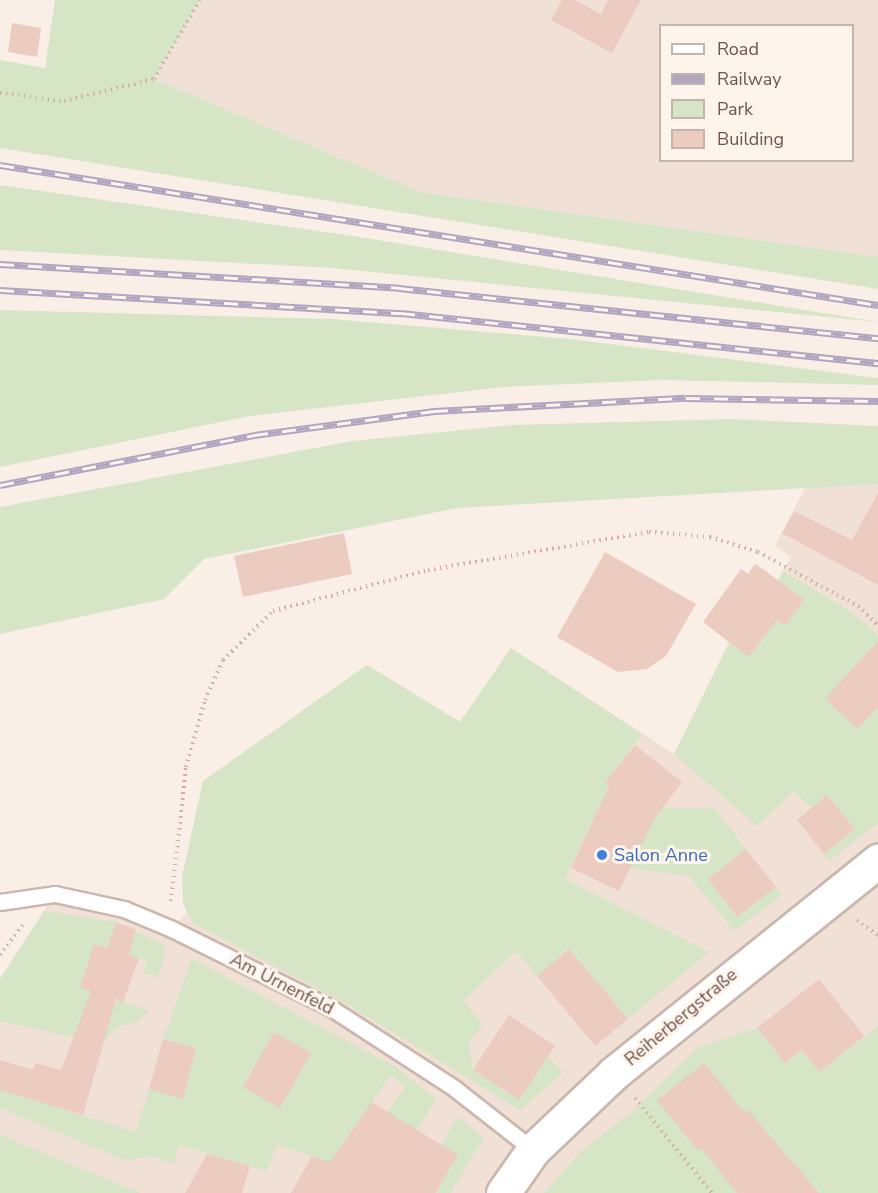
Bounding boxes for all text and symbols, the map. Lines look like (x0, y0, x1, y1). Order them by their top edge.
legend (659, 24, 854, 162)
text: Road (717, 37, 759, 61)
text: Railway (717, 67, 782, 91)
text: Park (717, 97, 753, 121)
text: Building (717, 127, 784, 151)
place label: Salon Anne (614, 844, 708, 866)
marker: Salon Anne (595, 848, 609, 862)
street label: Am Urnenfeld (226, 949, 338, 1019)
street label: Reiherbergstraße (620, 964, 742, 1070)

